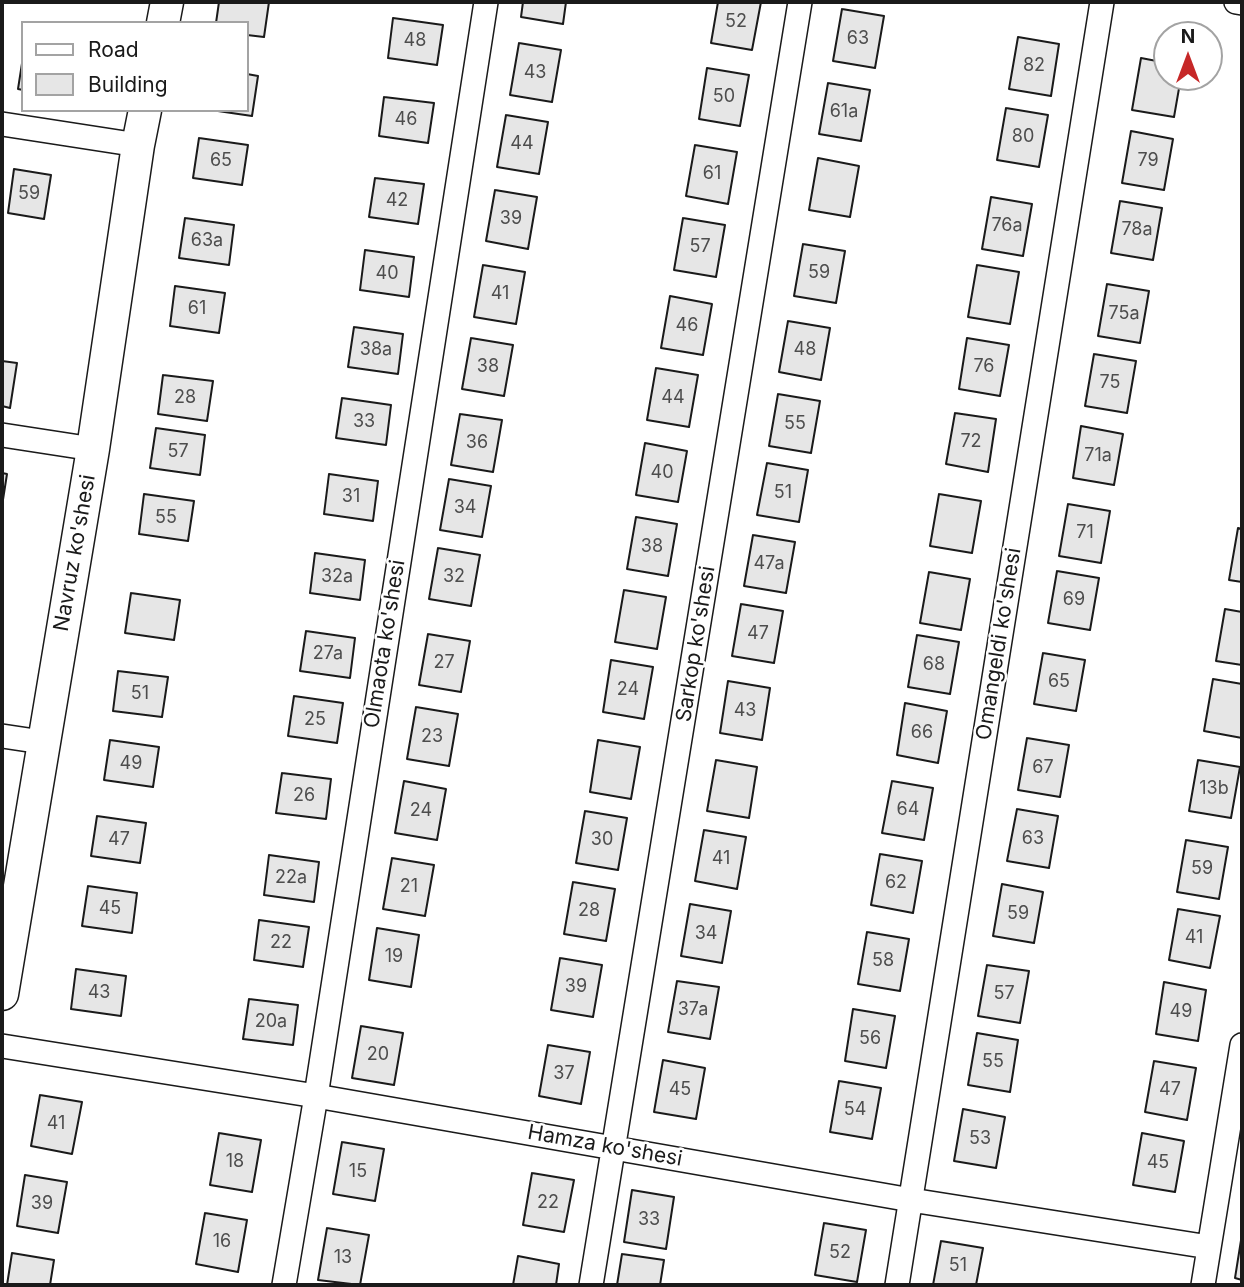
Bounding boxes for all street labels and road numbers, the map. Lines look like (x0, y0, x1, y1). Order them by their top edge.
street label: Navruz ko'shesi (49, 473, 101, 633)
street label: Omangeldi ko'shesi (971, 546, 1027, 742)
street label: Olmaota ko'shesi (359, 558, 411, 730)
street label: Sarkop ko'shesi (671, 564, 721, 724)
street label: Hamza ko'shesi (526, 1120, 684, 1172)

